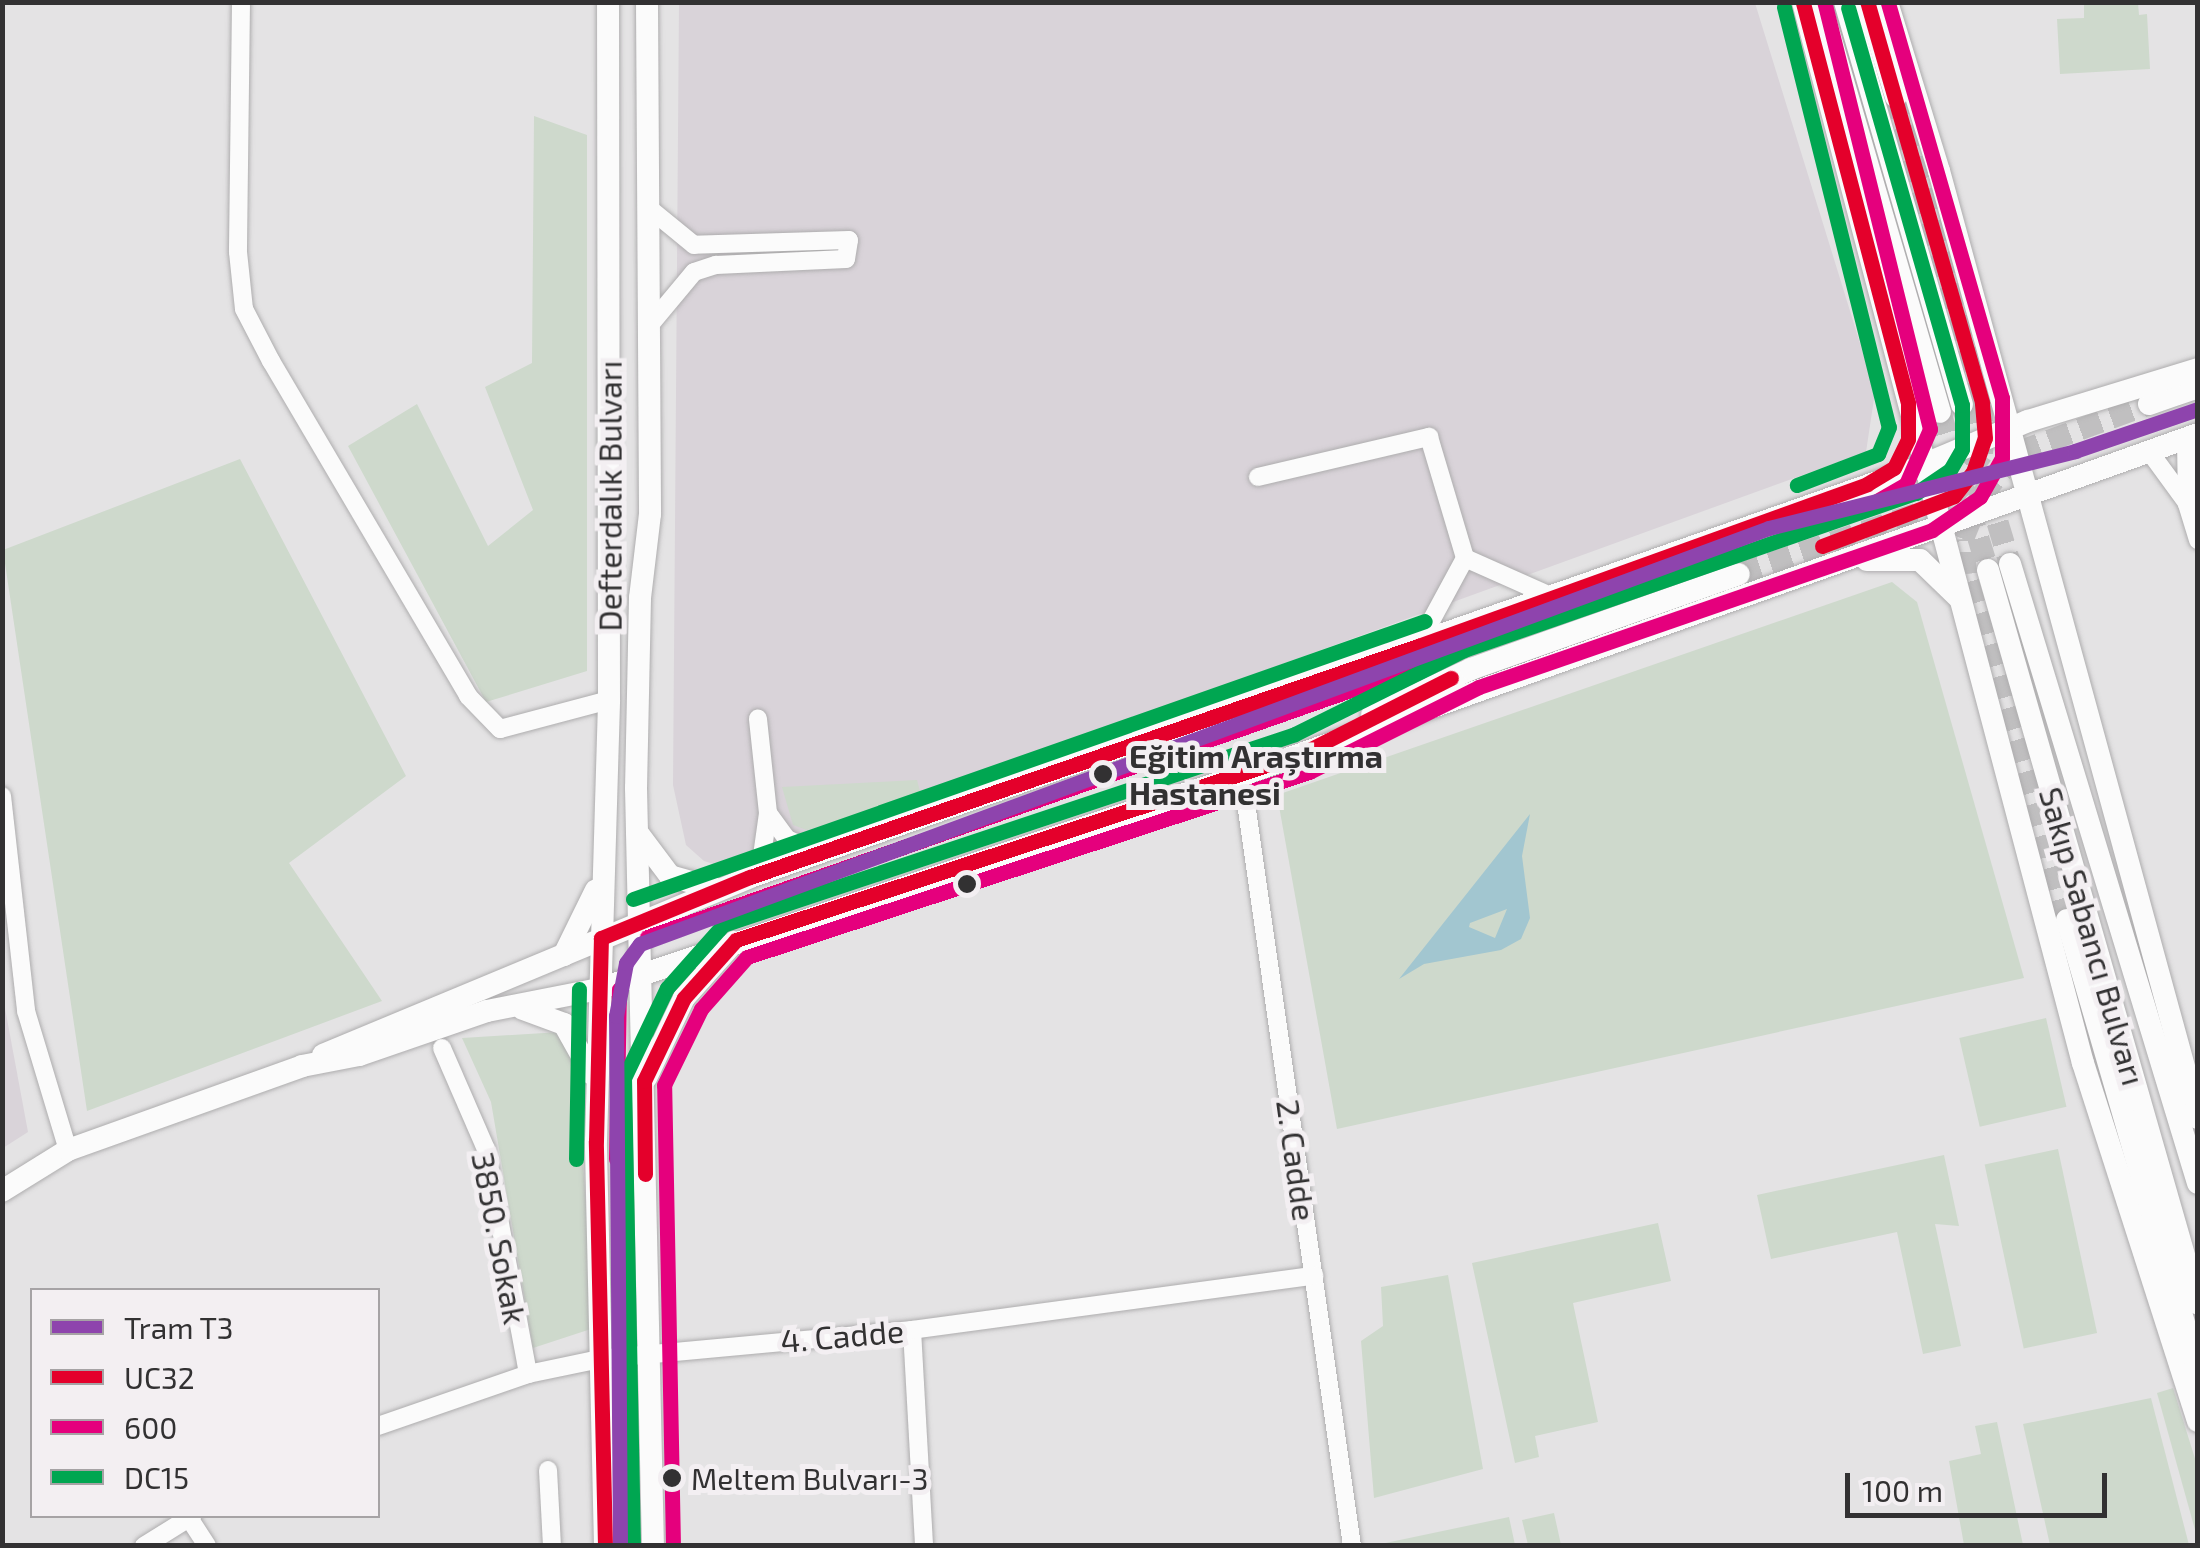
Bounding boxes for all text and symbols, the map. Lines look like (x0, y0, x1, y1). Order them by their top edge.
street label: Defterdalık Bulvarı (590, 360, 628, 632)
place label: Eğitim Araştırma Hastanesi (1129, 737, 1384, 812)
marker: Eğitim Araştırma Hastanesi (1086, 757, 1120, 791)
street label: Sakıp Sabancı Bulvarı (2032, 783, 2154, 1089)
unlabelled marker (957, 874, 977, 894)
street label: 2. Cadde (1269, 1097, 1325, 1223)
street label: 3850. Sokak (465, 1149, 535, 1327)
legend (30, 1288, 380, 1518)
text: Tram T3 (124, 1309, 234, 1345)
street label: 4. Cadde (779, 1310, 905, 1360)
text: UC32 (124, 1359, 195, 1395)
text: 600 (124, 1409, 177, 1445)
scale bar (1850, 1453, 2112, 1515)
text: DC15 (124, 1459, 189, 1495)
place label: Meltem Bulvarı-3 (691, 1460, 928, 1496)
marker: Meltem Bulvarı-3 (662, 1468, 682, 1488)
text: 100 m (1862, 1472, 1943, 1508)

